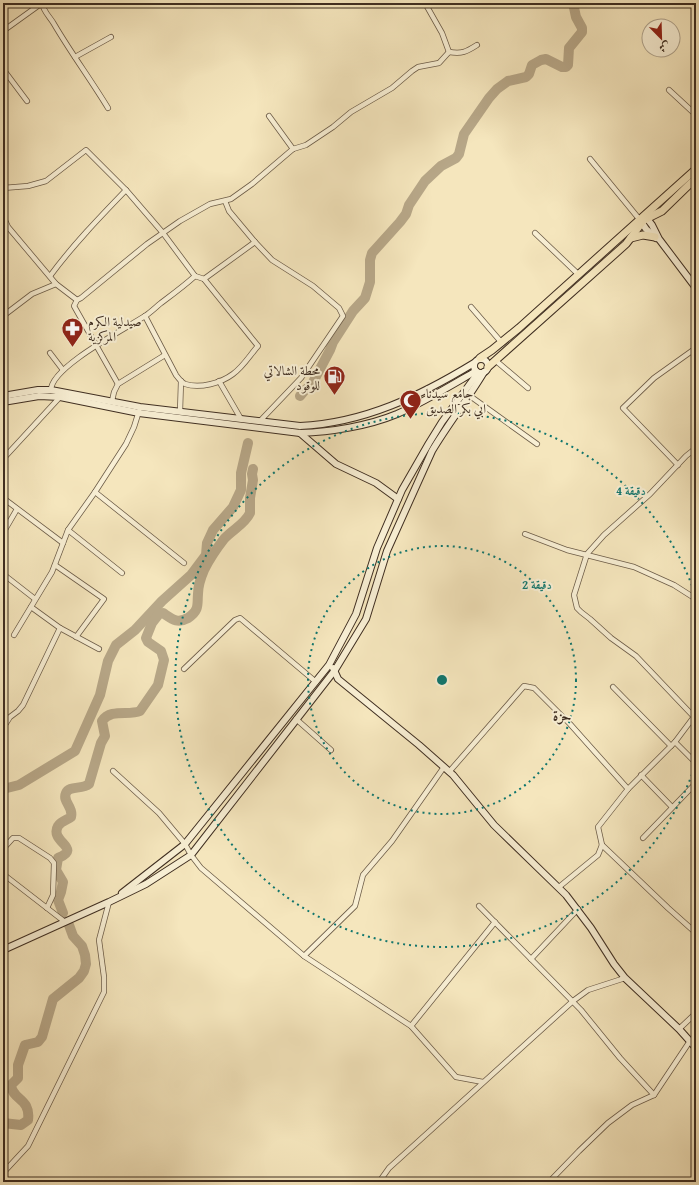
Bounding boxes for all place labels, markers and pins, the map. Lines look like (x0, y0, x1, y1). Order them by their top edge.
place label: صيدلية الكرم المركزية (88, 312, 142, 346)
pharmacy icon: صيدلية الكرم المركزية (59, 315, 85, 348)
place label: محطة الشالاتي للوقود (264, 361, 320, 395)
fuel station icon: محطة الشالاتي للوقود (322, 364, 348, 397)
place label: جامع سيدنا ابي بكر الصديق (426, 384, 486, 420)
mosque icon: جامع سيدنا ابي بكر الصديق (397, 387, 423, 420)
centre of rings (435, 673, 449, 687)

